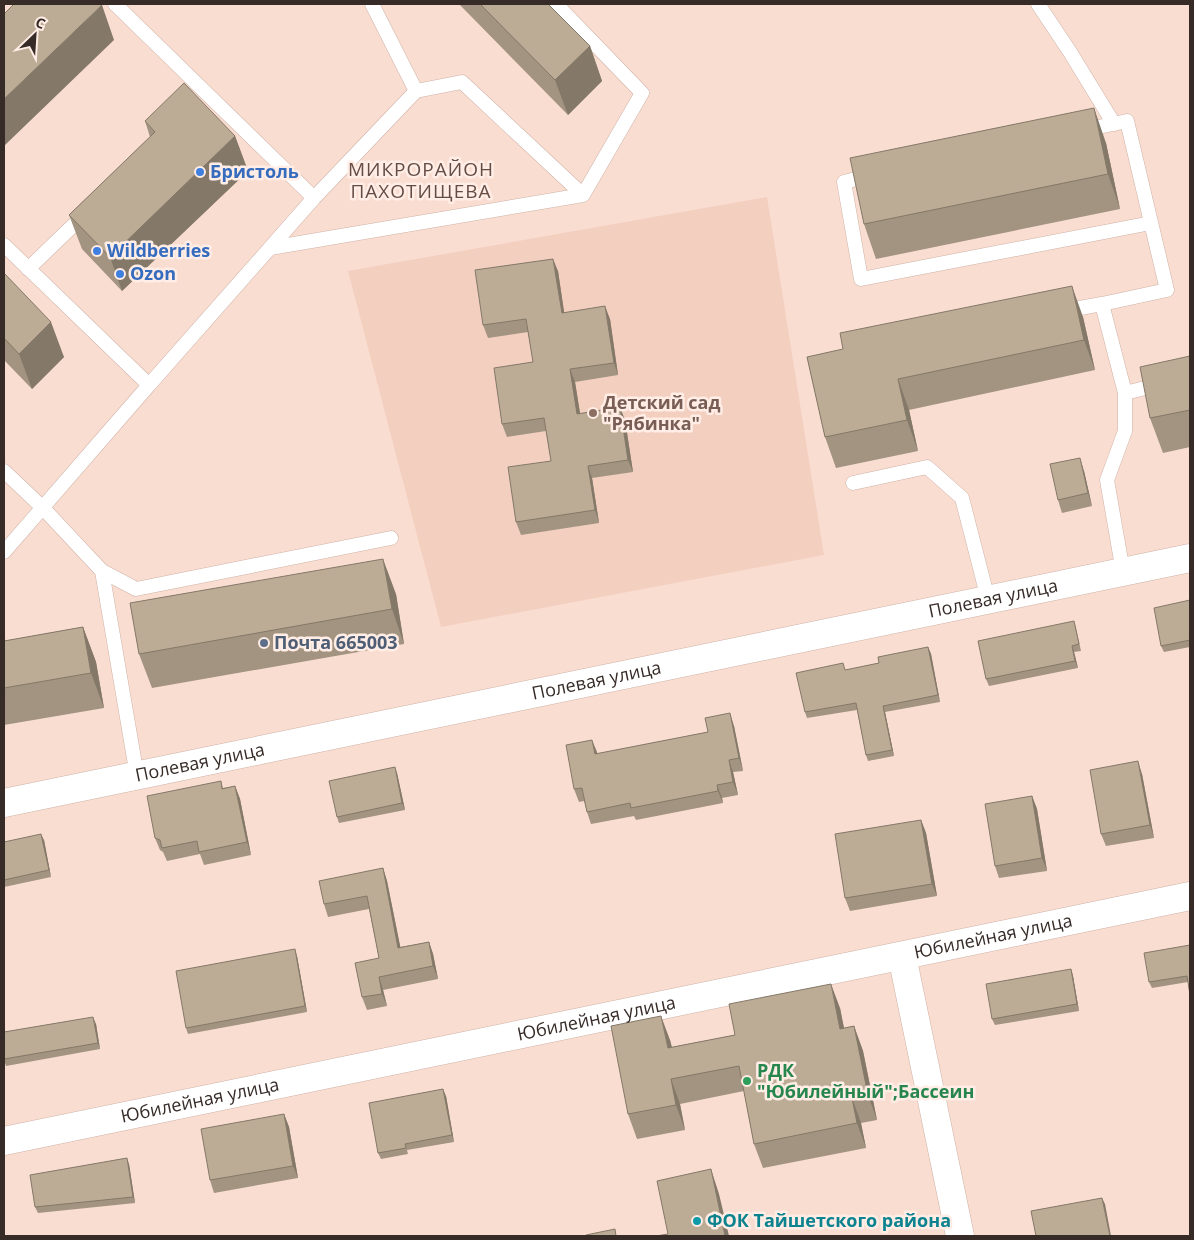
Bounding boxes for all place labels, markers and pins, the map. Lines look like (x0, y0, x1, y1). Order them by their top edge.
place label: Бристоль (210, 159, 299, 183)
marker: Бристоль (194, 166, 206, 178)
place label: Wildberries (107, 238, 210, 262)
marker: Wildberries (91, 245, 103, 257)
place label: Ozon (130, 261, 176, 285)
marker: Ozon (114, 268, 126, 280)
place label: Детский сад "Рябинка" (603, 390, 720, 435)
marker: Детский сад "Рябинка" (587, 407, 599, 419)
place label: Почта 665003 (274, 630, 398, 654)
marker: Почта 665003 (258, 637, 270, 649)
place label: РДК "Юбилейный";Бассеин (757, 1058, 974, 1103)
marker: РДК "Юбилейный";Бассеин (741, 1075, 753, 1087)
place label: ФОК Тайшетского района (707, 1208, 951, 1232)
marker: ФОК Тайшетского района (691, 1215, 703, 1227)

